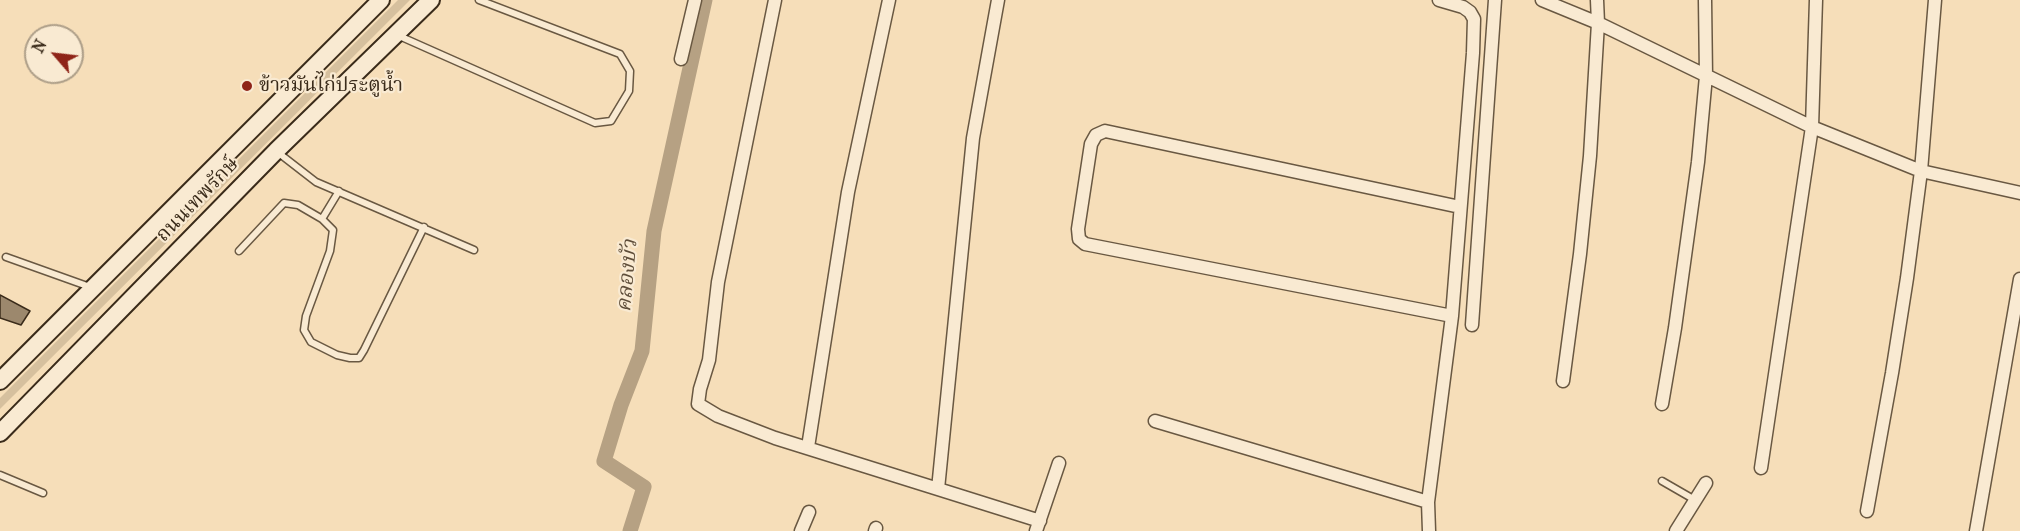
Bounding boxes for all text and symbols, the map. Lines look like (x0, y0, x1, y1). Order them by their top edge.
north arrow (24, 24, 84, 84)
text: N (28, 36, 51, 56)
place label: ข้าวมันไก่ประตูน้ำ (259, 74, 403, 98)
marker: ข้าวมันไก่ประตูน้ำ (240, 79, 254, 93)
street label: ถนนเทพรักษ์ (152, 153, 244, 247)
water label: คลองบัว (612, 239, 644, 313)

